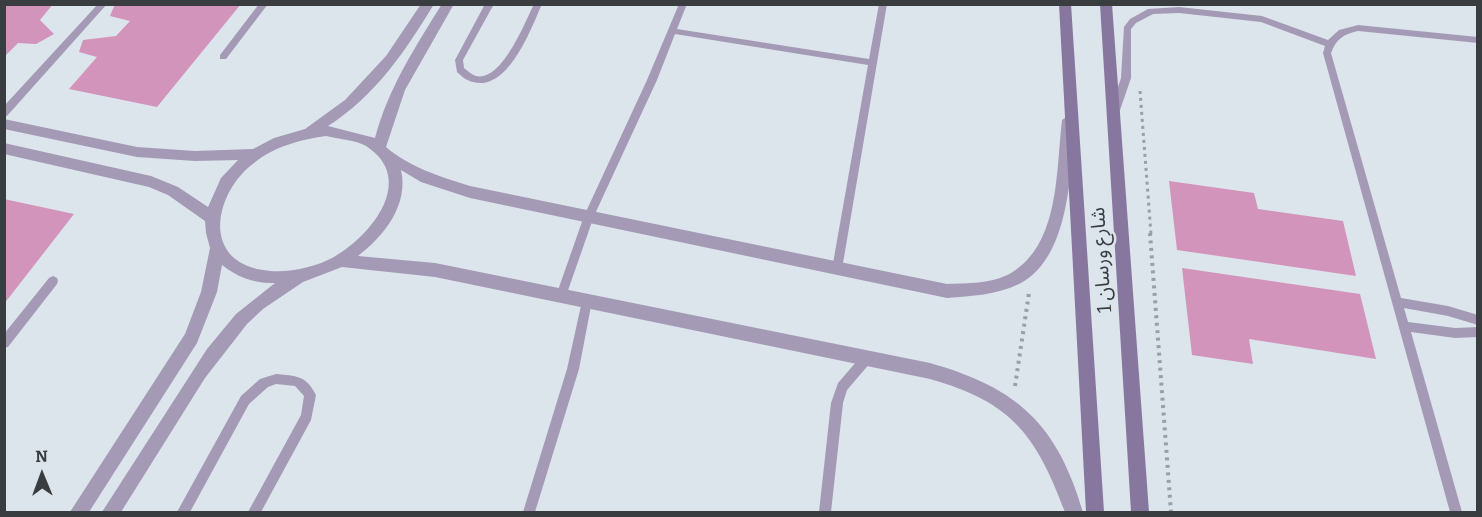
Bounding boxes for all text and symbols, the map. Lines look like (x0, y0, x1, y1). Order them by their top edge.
street label: شارع ورسان 1 (1086, 206, 1118, 314)
north arrow (12, 445, 72, 505)
text: N (35, 447, 48, 466)

